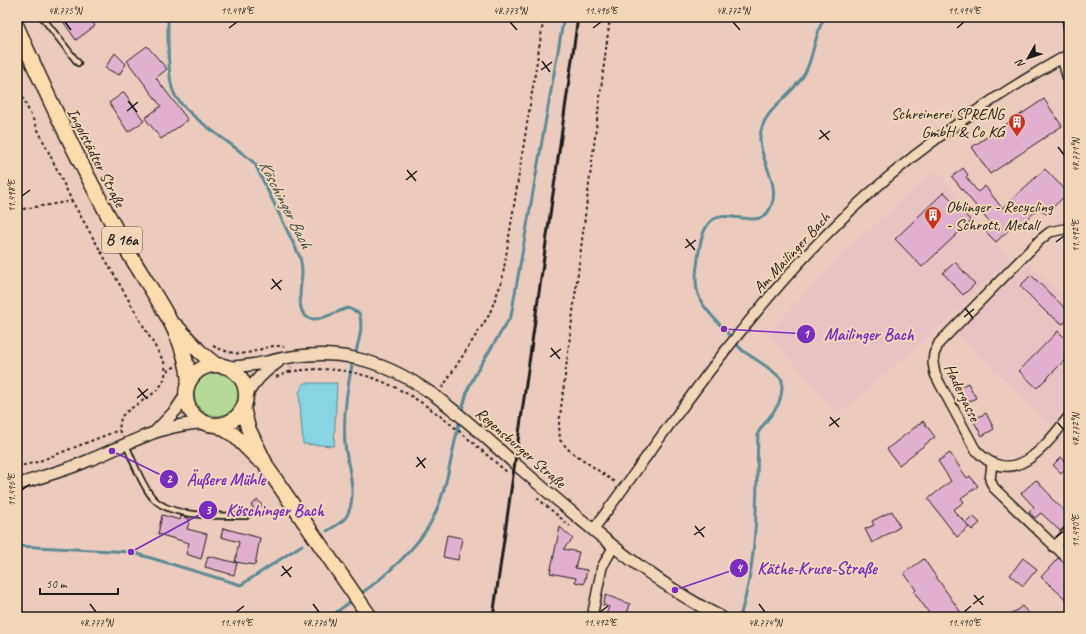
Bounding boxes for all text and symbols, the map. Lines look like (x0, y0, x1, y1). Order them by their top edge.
text: 48.775°N (48, 4, 84, 17)
text: 11.498°E (221, 4, 255, 17)
text: 48.773°N (493, 4, 529, 17)
text: 11.496°E (585, 4, 619, 17)
text: 48.772°N (716, 4, 752, 17)
text: 11.494°E (948, 4, 982, 17)
north arrow (1008, 38, 1048, 78)
text: N (1011, 56, 1028, 71)
street label: Ingolstädter Straße (63, 104, 131, 212)
place label: Schreinerei SPRENG GmbH & Co KG (891, 104, 1006, 142)
building icon: Schreinerei SPRENG GmbH & Co KG (1007, 112, 1027, 137)
text: 48.771°N (1069, 136, 1082, 172)
water label: Köschinger Bach (254, 157, 317, 253)
text: 11.498°E (5, 178, 18, 212)
place label: Oblinger - Recycling - Schrott, Metall (946, 197, 1054, 235)
building icon: Oblinger - Recycling - Schrott, Metall (923, 205, 943, 230)
street label: Am Mailinger Bach (749, 207, 836, 297)
text: 11.492°E (1069, 218, 1082, 252)
road number: B 16a (102, 227, 142, 253)
callout: Mailinger Bach (796, 319, 922, 348)
text: Mailinger Bach (824, 324, 915, 345)
text: 1 (803, 326, 810, 342)
street label: Hadergasse (940, 360, 985, 426)
street label: Regensburger Straße (471, 403, 571, 494)
text: 48.772°N (1069, 411, 1082, 447)
callout: Äußere Mühle (159, 465, 274, 494)
text: Äußere Mühle (187, 469, 268, 490)
text: 2 (166, 471, 173, 487)
text: 11.496°E (5, 472, 18, 506)
callout: Köschinger Bach (198, 495, 332, 524)
text: Köschinger Bach (226, 500, 325, 521)
text: 3 (205, 502, 212, 518)
text: 11.490°E (1069, 513, 1082, 547)
callout: Käthe-Kruse-Straße (729, 554, 885, 583)
text: Käthe-Kruse-Straße (757, 558, 879, 579)
text: 4 (736, 560, 743, 576)
scale bar (40, 570, 118, 596)
text: 50 m (46, 576, 68, 592)
text: 48.777°N (79, 616, 115, 629)
text: 11.494°E (220, 616, 254, 629)
text: 48.776°N (302, 616, 338, 629)
text: 11.492°E (584, 616, 618, 629)
text: 48.774°N (748, 616, 784, 629)
text: 11.490°E (948, 616, 982, 629)

